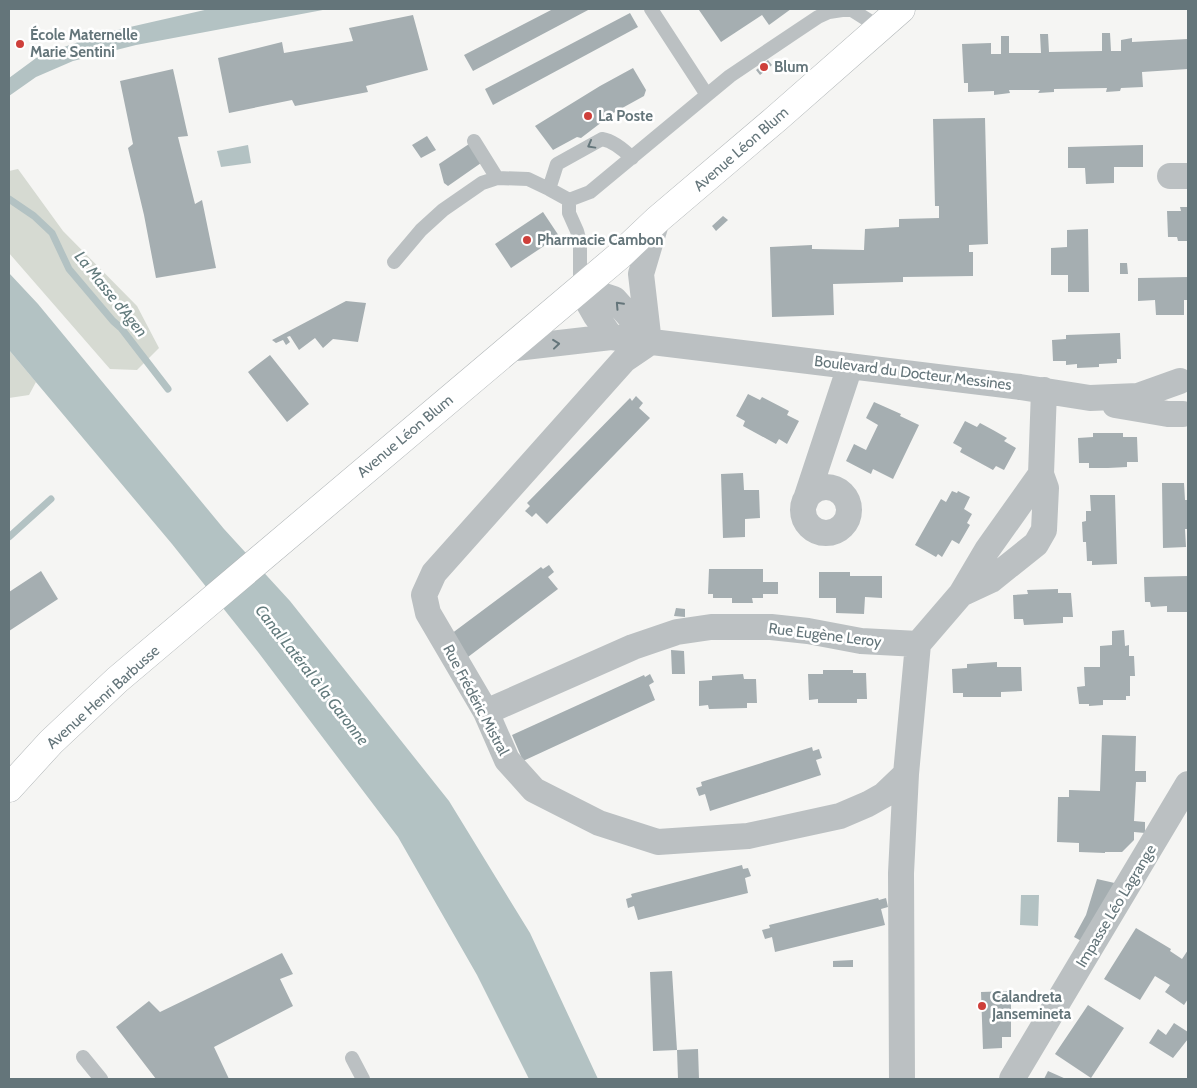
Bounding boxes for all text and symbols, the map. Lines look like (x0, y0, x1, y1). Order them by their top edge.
place label: École Maternelle Marie Sentini (30, 25, 138, 61)
marker: École Maternelle Marie Sentini (14, 38, 26, 50)
place label: Blum (774, 58, 809, 76)
marker: Blum (758, 61, 770, 73)
street label: Avenue Léon Blum (690, 103, 792, 195)
place label: La Poste (598, 107, 653, 125)
marker: La Poste (582, 110, 594, 122)
one-way arrow (587, 139, 596, 149)
place label: Pharmacie Cambon (537, 231, 664, 249)
marker: Pharmacie Cambon (521, 234, 533, 246)
water label: La Masse d'Agen (71, 247, 151, 341)
one-way arrow (616, 302, 625, 311)
one-way arrow (552, 339, 560, 350)
street label: Boulevard du Docteur Messines (813, 352, 1013, 394)
street label: Avenue Léon Blum (353, 391, 457, 481)
water label: Canal Latéral à la Garonne (251, 601, 373, 749)
street label: Rue Eugène Leroy (768, 619, 883, 651)
street label: Avenue Henri Barbusse (43, 641, 163, 752)
street label: Rue Frédéric Mistral (439, 641, 513, 759)
street label: Impasse Léo Lagrange (1072, 841, 1160, 971)
place label: Calandreta Jansemineta (991, 988, 1072, 1023)
marker: Calandreta Jansemineta (976, 1000, 988, 1012)

